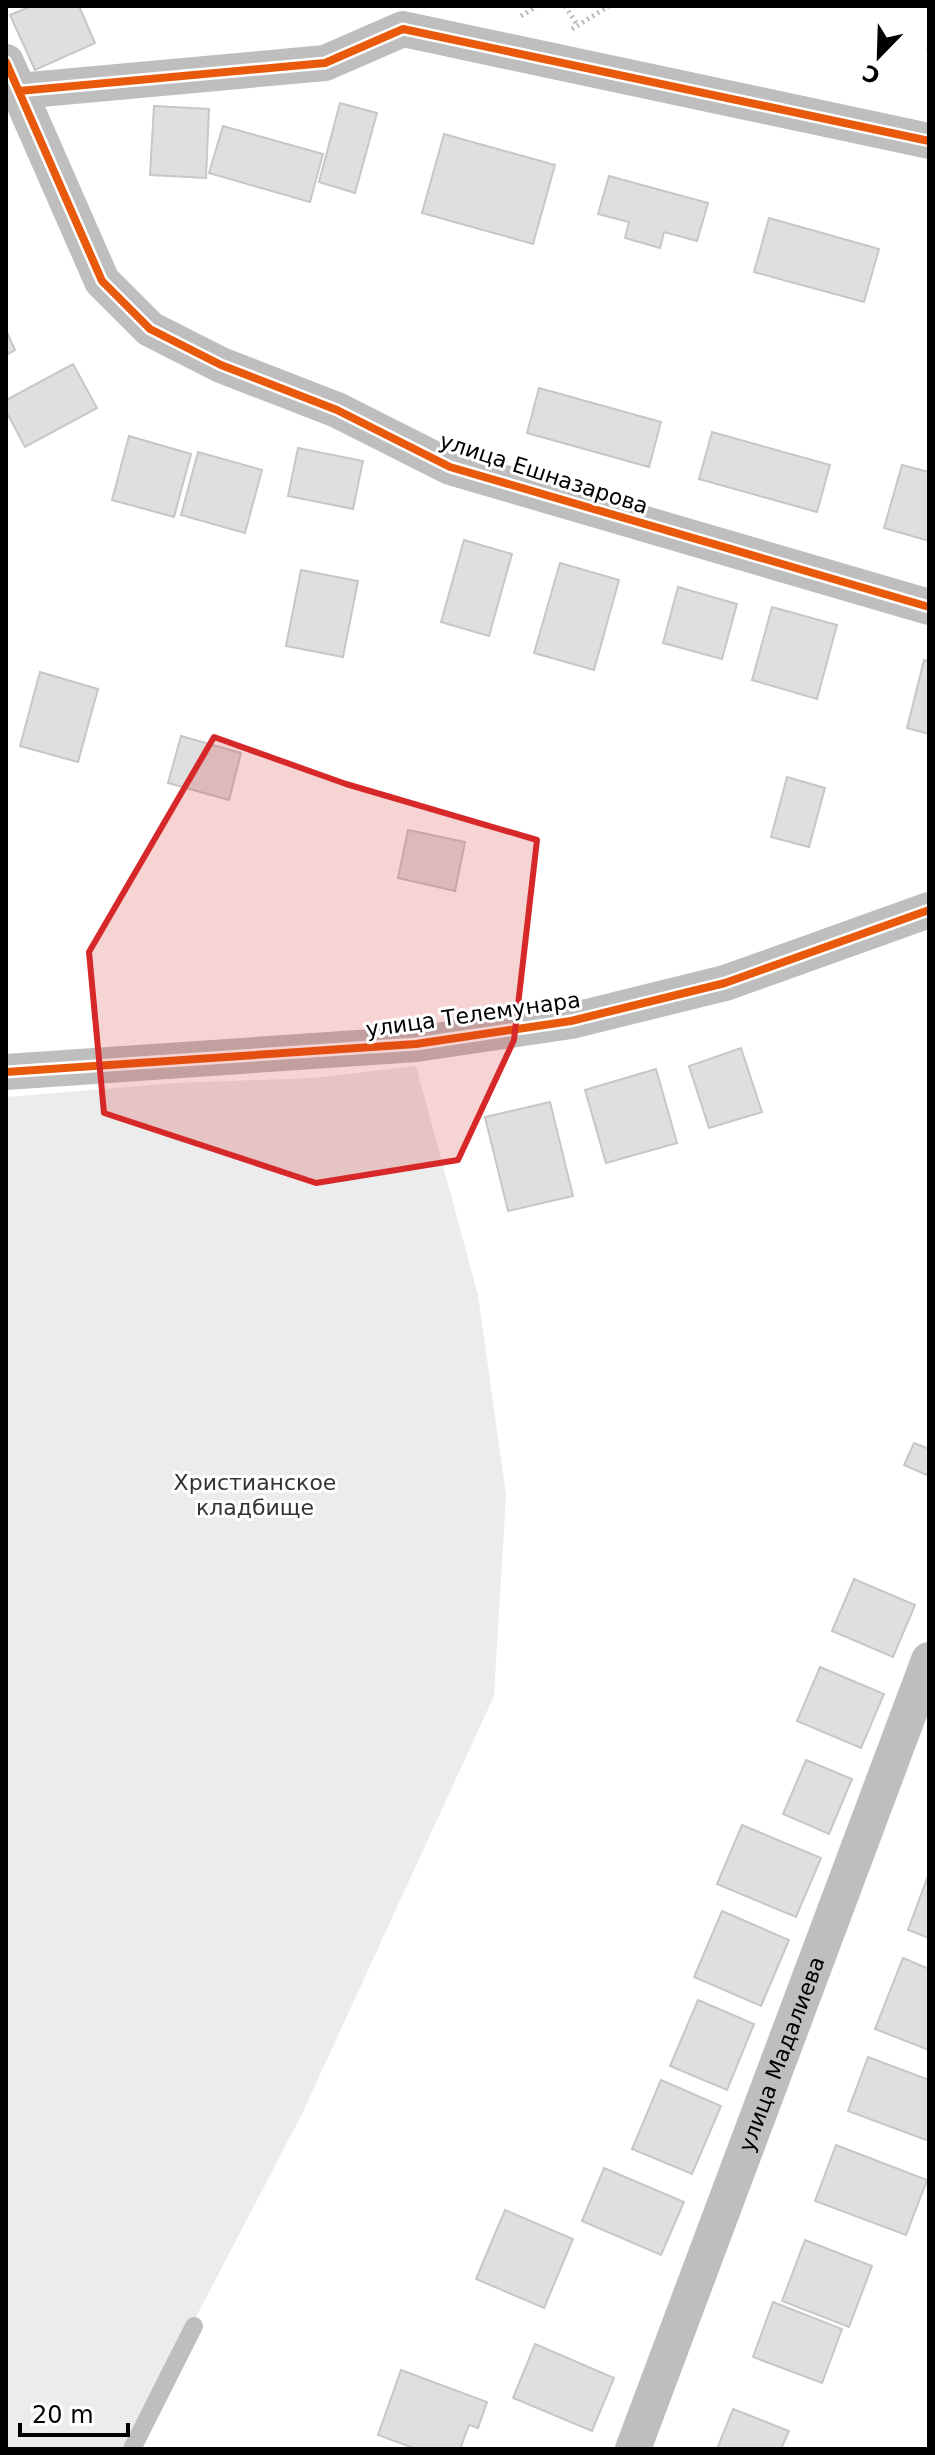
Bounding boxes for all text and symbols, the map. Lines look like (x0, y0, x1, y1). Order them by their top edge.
north arrow (839, 16, 919, 96)
text: С (859, 59, 884, 89)
street label: улица Ешназарова (436, 428, 651, 519)
street label: улица Телемунара (364, 987, 582, 1042)
park label: Христианское кладбище (174, 1470, 336, 1520)
street label: улица Мадалиева (734, 1953, 830, 2155)
scale bar (20, 2387, 128, 2437)
text: 20 m (32, 2401, 94, 2429)

